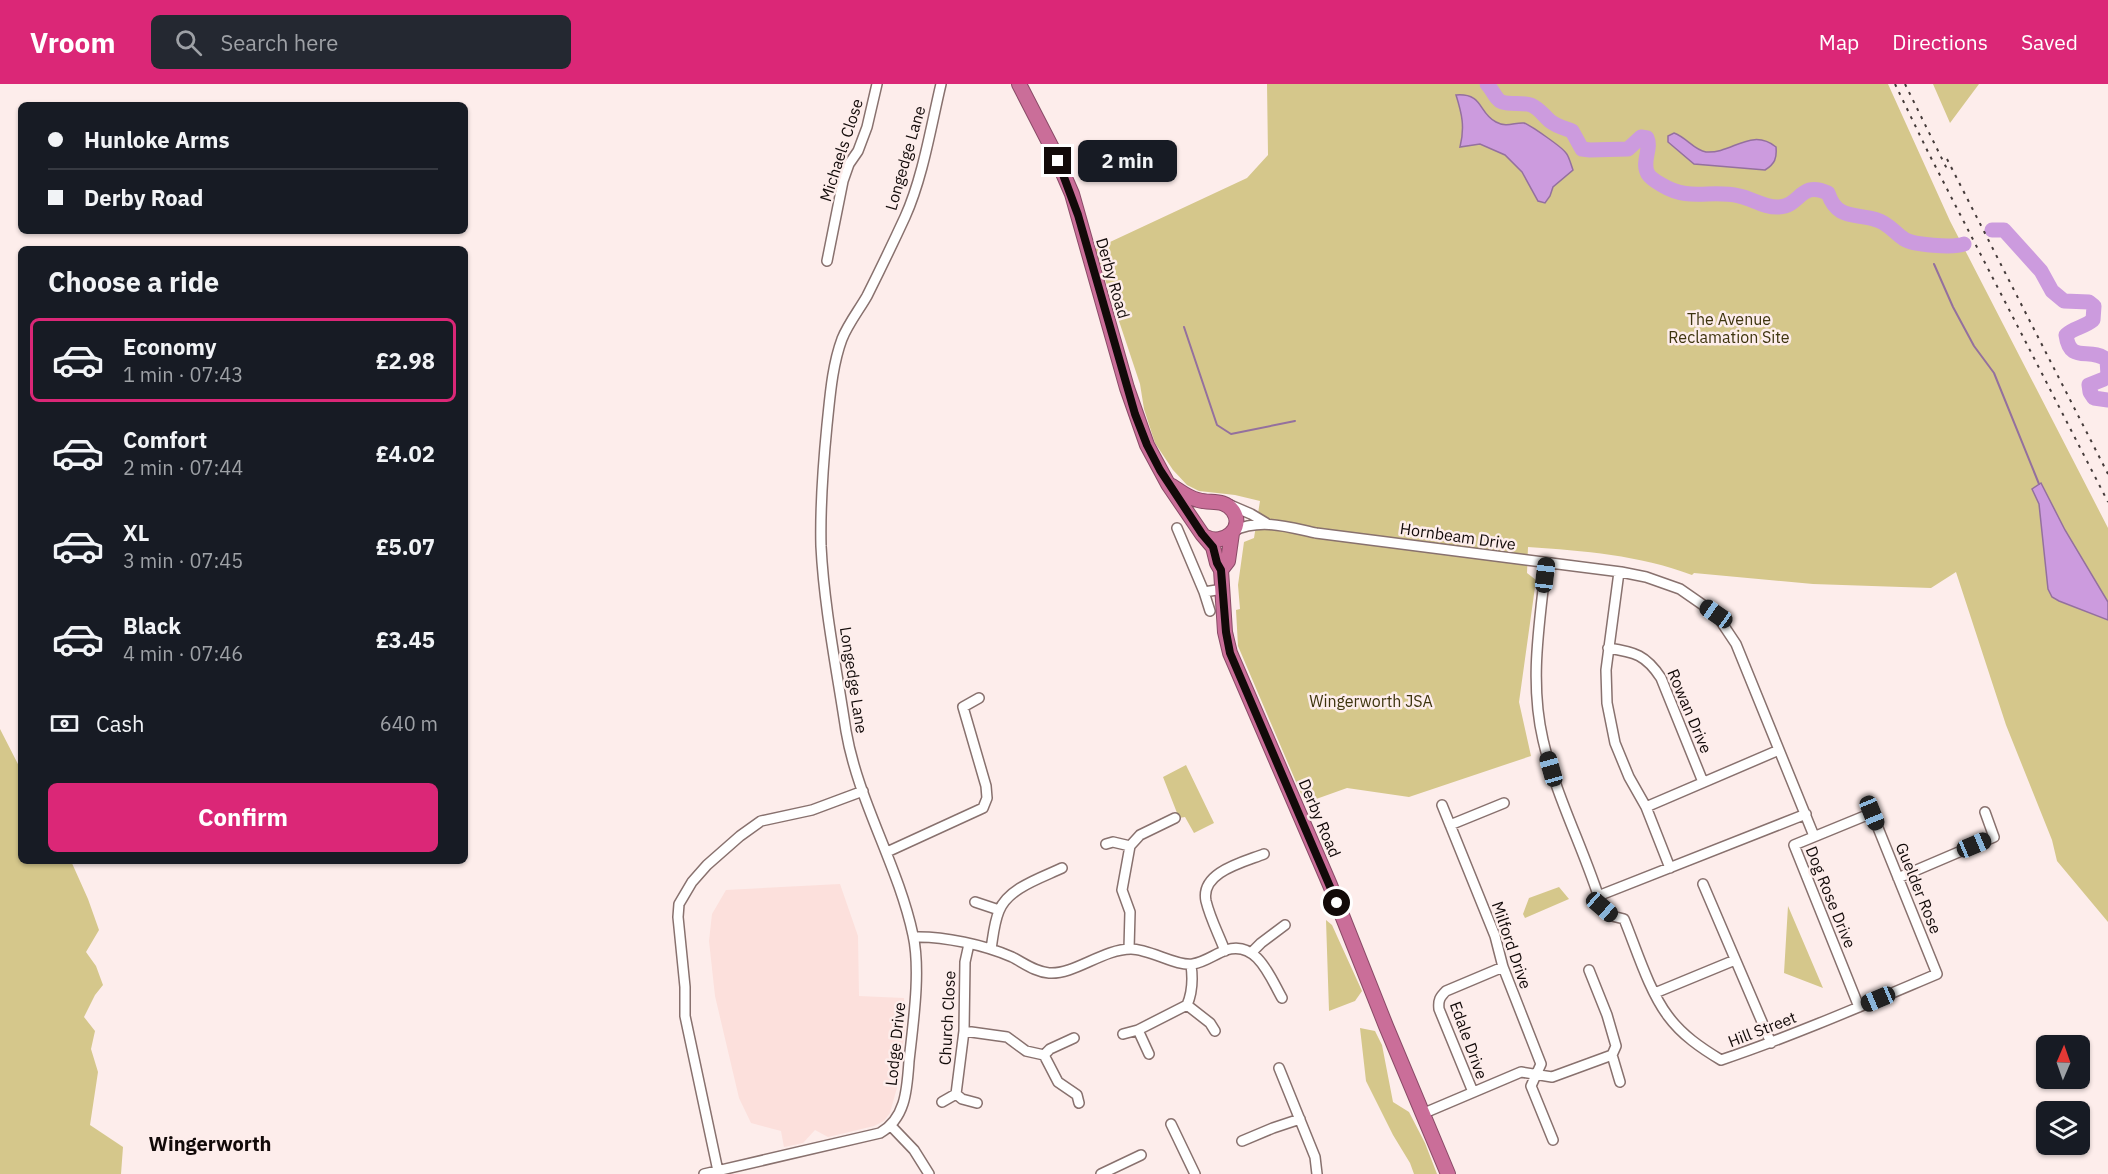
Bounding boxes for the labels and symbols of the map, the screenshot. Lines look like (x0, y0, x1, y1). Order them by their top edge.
street label: Michaels Close (815, 96, 867, 204)
street label: Longedge Lane (881, 103, 930, 212)
callout: 2 min (1079, 140, 1178, 182)
route end (1044, 147, 1071, 174)
street label: Derby Road (1092, 235, 1134, 321)
park label: The Avenue Reclamation Site (1668, 309, 1790, 347)
street label: Hornbeam Drive (1399, 518, 1517, 554)
car (1534, 556, 1556, 594)
car (1696, 596, 1736, 632)
street label: Longedge Lane (836, 625, 872, 735)
street label: Rowan Drive (1663, 666, 1717, 756)
park label: Wingerworth JSA (1309, 691, 1433, 711)
car (1537, 749, 1565, 789)
street label: Derby Road (1295, 776, 1345, 860)
car (1857, 793, 1887, 833)
car (1954, 830, 1994, 860)
street label: Guelder Rose (1892, 839, 1946, 937)
street label: Dog Rose Drive (1801, 843, 1861, 951)
car (1583, 888, 1621, 926)
route start (1323, 889, 1350, 916)
street label: Milford Drive (1488, 899, 1536, 992)
street label: Church Close (935, 970, 959, 1066)
car (1858, 984, 1898, 1014)
street label: Edale Drive (1446, 999, 1492, 1082)
street label: Lodge Drive (881, 1001, 909, 1087)
street label: Hill Street (1725, 1007, 1799, 1051)
north arrow (2036, 1035, 2090, 1089)
district label: Wingerworth (148, 1130, 272, 1157)

